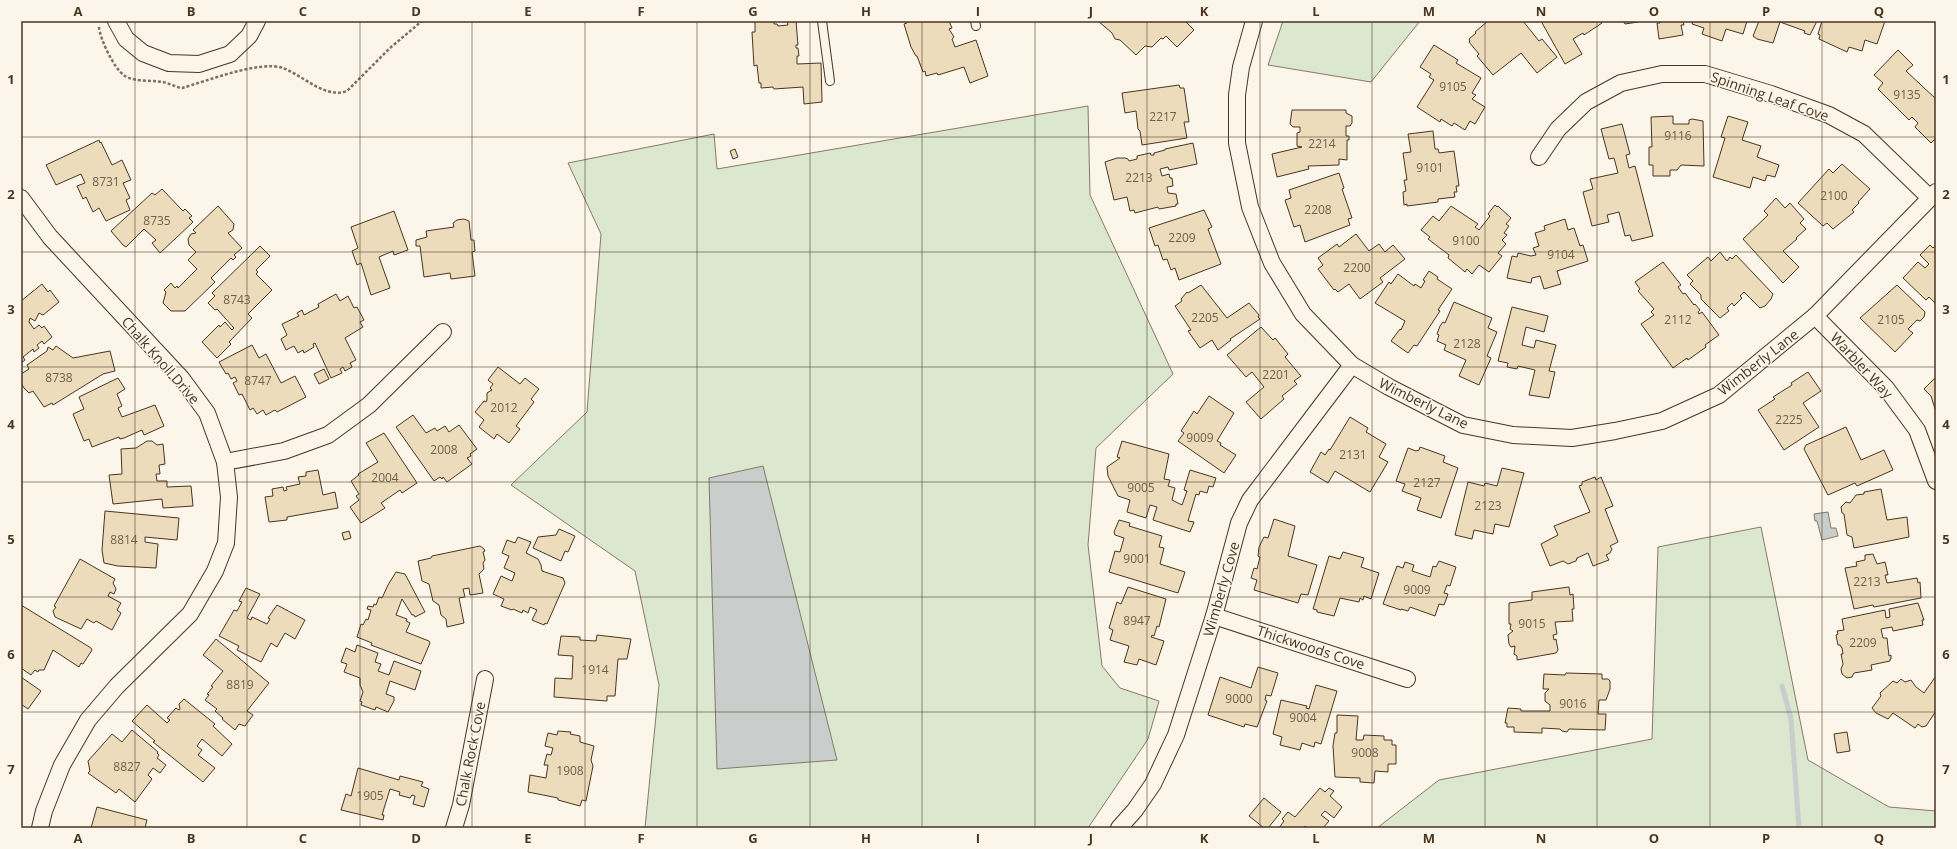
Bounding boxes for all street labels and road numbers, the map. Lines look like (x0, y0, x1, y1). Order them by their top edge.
street label: Spinning Leaf Cove (1708, 67, 1832, 125)
street label: Chalk Knoll Drive (118, 312, 204, 408)
street label: Wimberly Lane (1714, 324, 1802, 399)
street label: Warbler Way (1827, 328, 1898, 403)
street label: Wimberly Lane (1376, 373, 1472, 433)
street label: Wimberly Cove (1198, 539, 1244, 639)
street label: Thickwoods Cove (1255, 621, 1368, 673)
street label: Chalk Rock Cove (451, 700, 490, 808)

